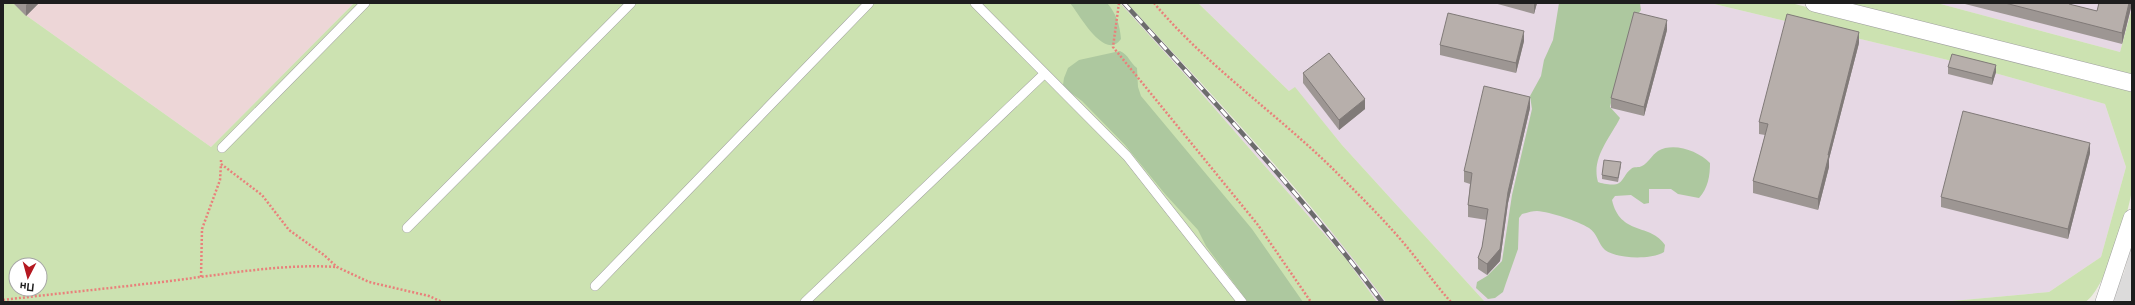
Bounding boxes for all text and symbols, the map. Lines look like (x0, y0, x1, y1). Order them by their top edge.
north arrow (8, 257, 48, 297)
text: Пн (19, 279, 35, 294)

